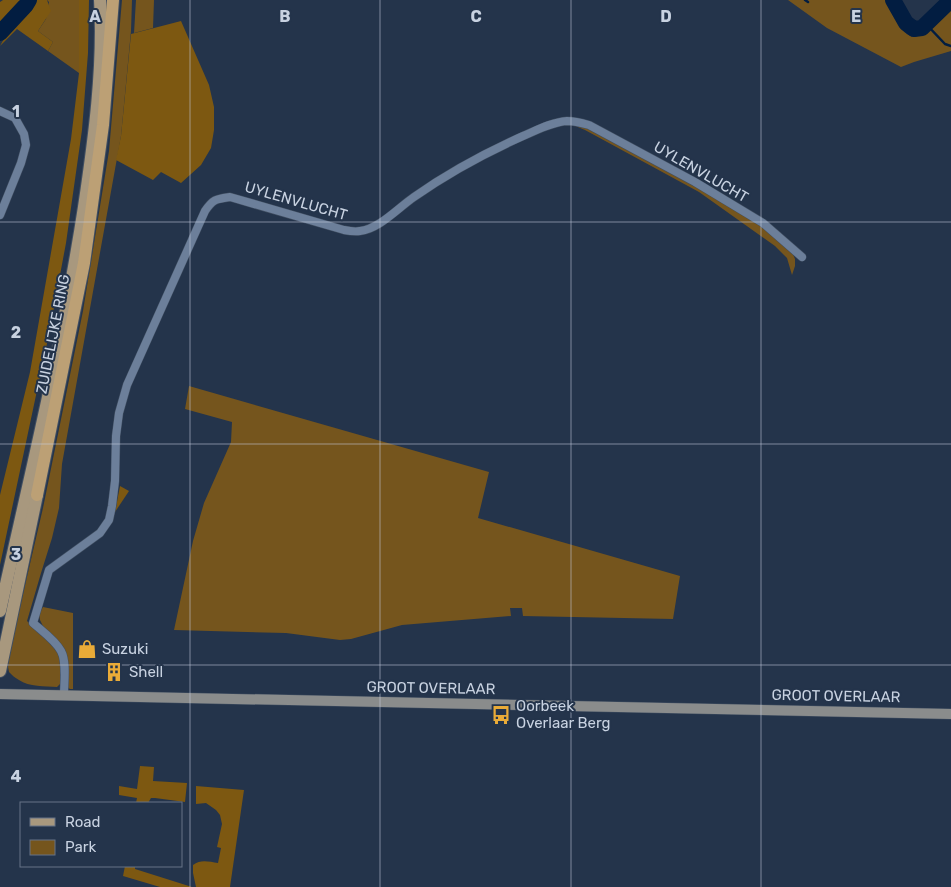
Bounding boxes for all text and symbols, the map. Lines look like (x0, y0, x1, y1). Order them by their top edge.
text: A (89, 7, 101, 26)
text: B (279, 7, 291, 26)
text: C (470, 7, 482, 26)
text: D (660, 7, 672, 26)
text: E (851, 7, 861, 26)
text: 1 (12, 102, 20, 121)
street label: UYLENVLUCHT (651, 138, 752, 206)
street label: UYLENVLUCHT (243, 178, 350, 224)
street label: ZUIDELIJKE RING (33, 273, 73, 395)
text: 2 (11, 323, 21, 342)
text: 3 (11, 545, 21, 564)
shop icon: Suzuki (76, 638, 98, 660)
place label: Suzuki (102, 640, 148, 658)
building icon: Shell (103, 661, 125, 683)
place label: Shell (129, 663, 163, 681)
street label: GROOT OVERLAAR (366, 678, 496, 698)
street label: GROOT OVERLAAR (771, 686, 901, 706)
place label: Oorbeek Overlaar Berg (516, 697, 610, 732)
bus stop icon: Oorbeek Overlaar Berg (490, 704, 512, 726)
text: 4 (11, 767, 22, 786)
legend (20, 802, 182, 867)
text: Road (65, 813, 101, 831)
text: Park (65, 838, 96, 856)

